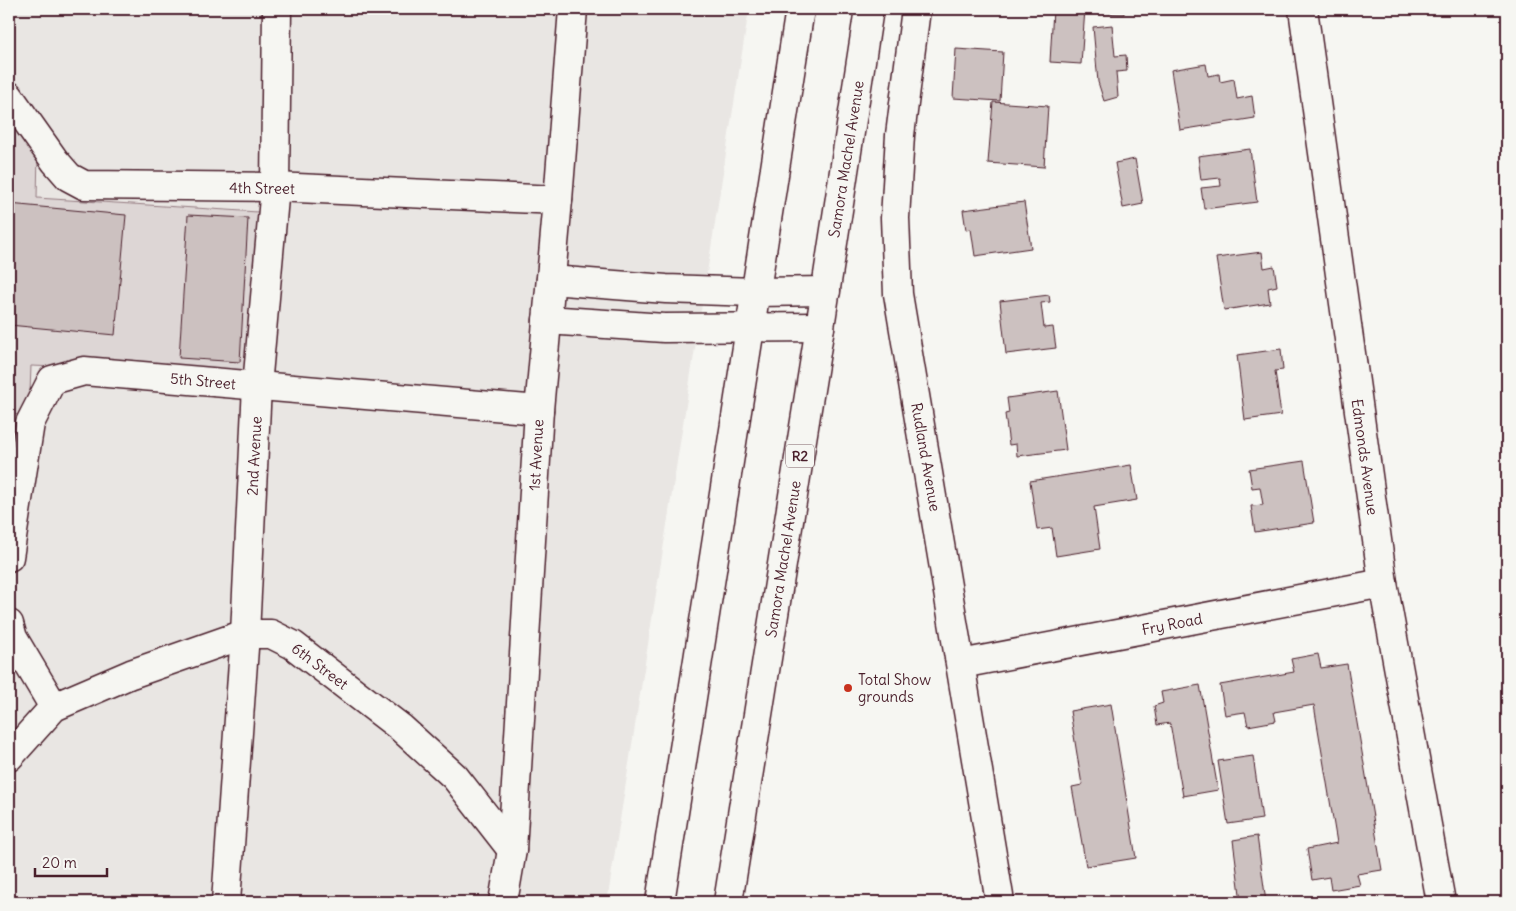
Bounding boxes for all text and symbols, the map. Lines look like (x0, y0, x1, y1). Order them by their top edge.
street label: Samora Machel Avenue (824, 79, 868, 239)
street label: 4th Street (229, 178, 295, 198)
street label: 5th Street (169, 369, 237, 393)
street label: Edmonds Avenue (1347, 398, 1383, 516)
street label: Rudland Avenue (907, 401, 945, 513)
street label: 2nd Avenue (242, 416, 266, 496)
street label: 1st Avenue (525, 419, 547, 491)
road number: R2 (786, 444, 814, 468)
street label: Samora Machel Avenue (761, 479, 805, 639)
street label: Fry Road (1140, 609, 1204, 639)
street label: 6th Street (288, 639, 352, 693)
place label: Total Show grounds (858, 670, 931, 706)
marker: Total Show grounds (842, 682, 854, 694)
scale bar (35, 846, 108, 878)
text: 20 m (42, 853, 77, 872)

